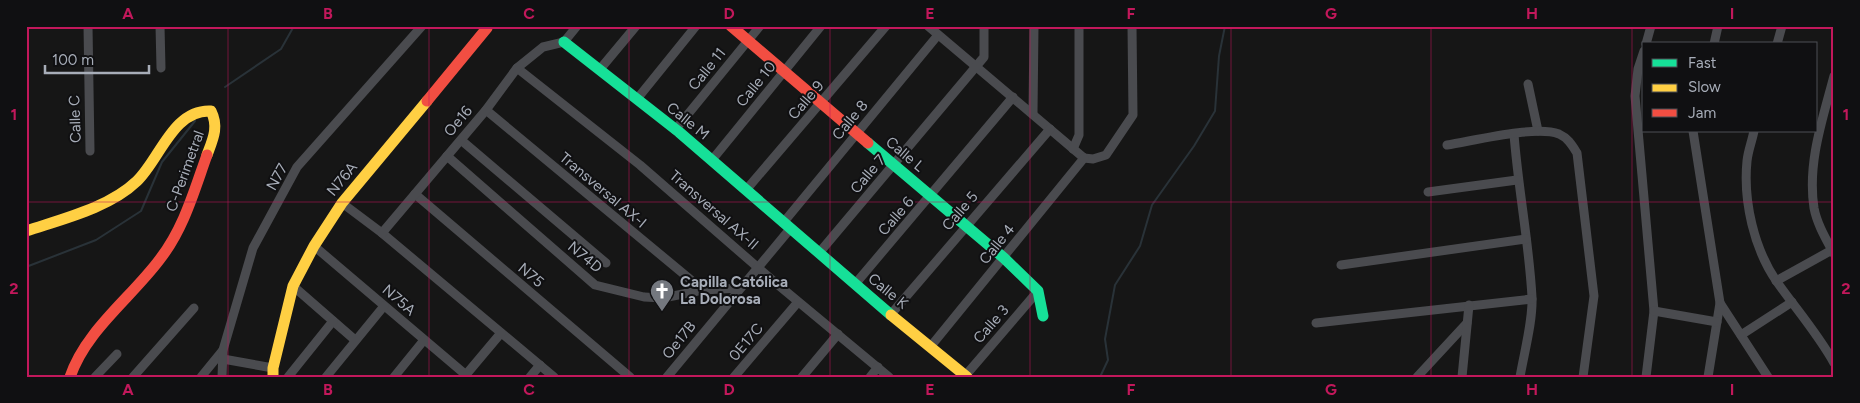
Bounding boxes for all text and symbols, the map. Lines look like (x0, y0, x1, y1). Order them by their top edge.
text: A (122, 4, 134, 23)
text: B (323, 4, 333, 23)
text: C (523, 4, 535, 23)
text: D (723, 4, 735, 23)
text: E (925, 4, 935, 23)
text: F (1127, 4, 1136, 23)
text: G (1325, 4, 1337, 23)
text: H (1526, 4, 1538, 23)
text: I (1730, 4, 1734, 23)
scale bar (45, 42, 149, 74)
legend (1642, 42, 1818, 132)
street label: Calle 11 (684, 44, 730, 94)
text: 100 m (52, 51, 94, 69)
text: Fast (1688, 54, 1717, 72)
street label: Calle 10 (732, 58, 780, 110)
street label: Calle 9 (784, 77, 828, 123)
text: Slow (1688, 78, 1721, 96)
street label: Calle C (65, 95, 85, 143)
street label: Calle 8 (828, 97, 872, 143)
street label: Calle M (663, 98, 713, 144)
street label: Oe16 (440, 102, 476, 140)
text: Jam (1688, 104, 1716, 122)
text: 1 (11, 105, 17, 124)
text: 1 (1843, 105, 1849, 124)
street label: C-Perimetral (162, 128, 208, 214)
street label: Calle L (882, 133, 928, 175)
street label: Transversal AX-I (556, 148, 650, 232)
street label: Calle 7 (847, 151, 889, 197)
street label: N76A (323, 158, 361, 200)
street label: N77 (262, 161, 292, 193)
street label: Transversal AX-II (666, 166, 762, 254)
street label: Calle 5 (938, 188, 982, 234)
street label: Calle 6 (874, 193, 918, 239)
street label: Calle 4 (975, 220, 1019, 268)
street label: N74D (564, 237, 606, 277)
street label: N75 (514, 259, 548, 291)
street label: Calle K (864, 269, 912, 313)
place label: Capilla Católica La Dolorosa (680, 273, 788, 308)
church icon: Capilla Católica La Dolorosa (649, 278, 675, 312)
text: 2 (9, 279, 19, 298)
text: 2 (1841, 279, 1851, 298)
street label: N75A (379, 281, 419, 319)
street label: Calle 3 (969, 301, 1013, 347)
street label: Oe17B (658, 318, 700, 362)
street label: 0E17C (725, 319, 767, 364)
text: A (122, 380, 134, 399)
text: B (323, 380, 333, 399)
text: C (523, 380, 535, 399)
text: D (723, 380, 735, 399)
text: E (925, 380, 935, 399)
text: F (1127, 380, 1136, 399)
text: G (1325, 380, 1337, 399)
text: H (1526, 380, 1538, 399)
text: I (1730, 380, 1734, 399)

